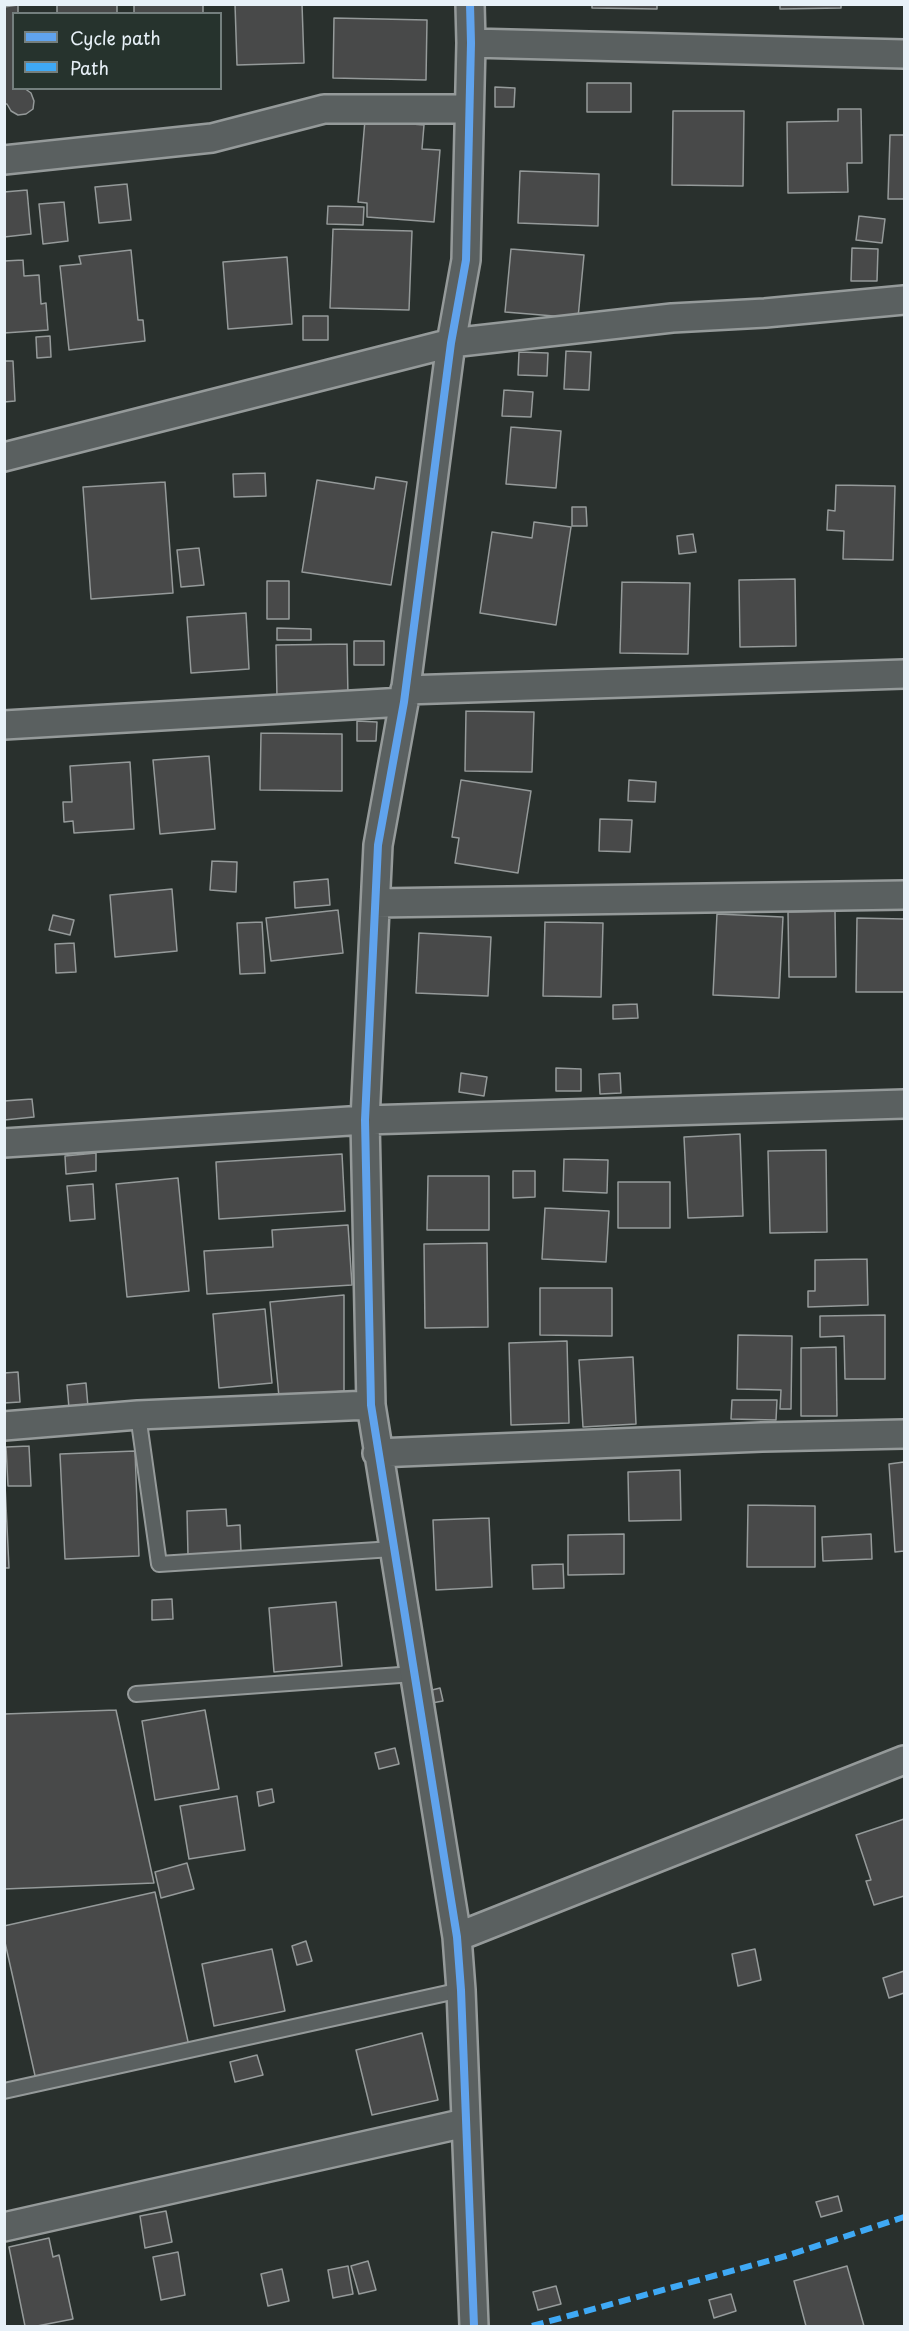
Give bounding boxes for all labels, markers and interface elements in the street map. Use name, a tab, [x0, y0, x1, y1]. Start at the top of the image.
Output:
legend	[12, 12, 222, 90]
text: Cycle path	[70, 24, 161, 51]
text: Path	[70, 54, 109, 81]

